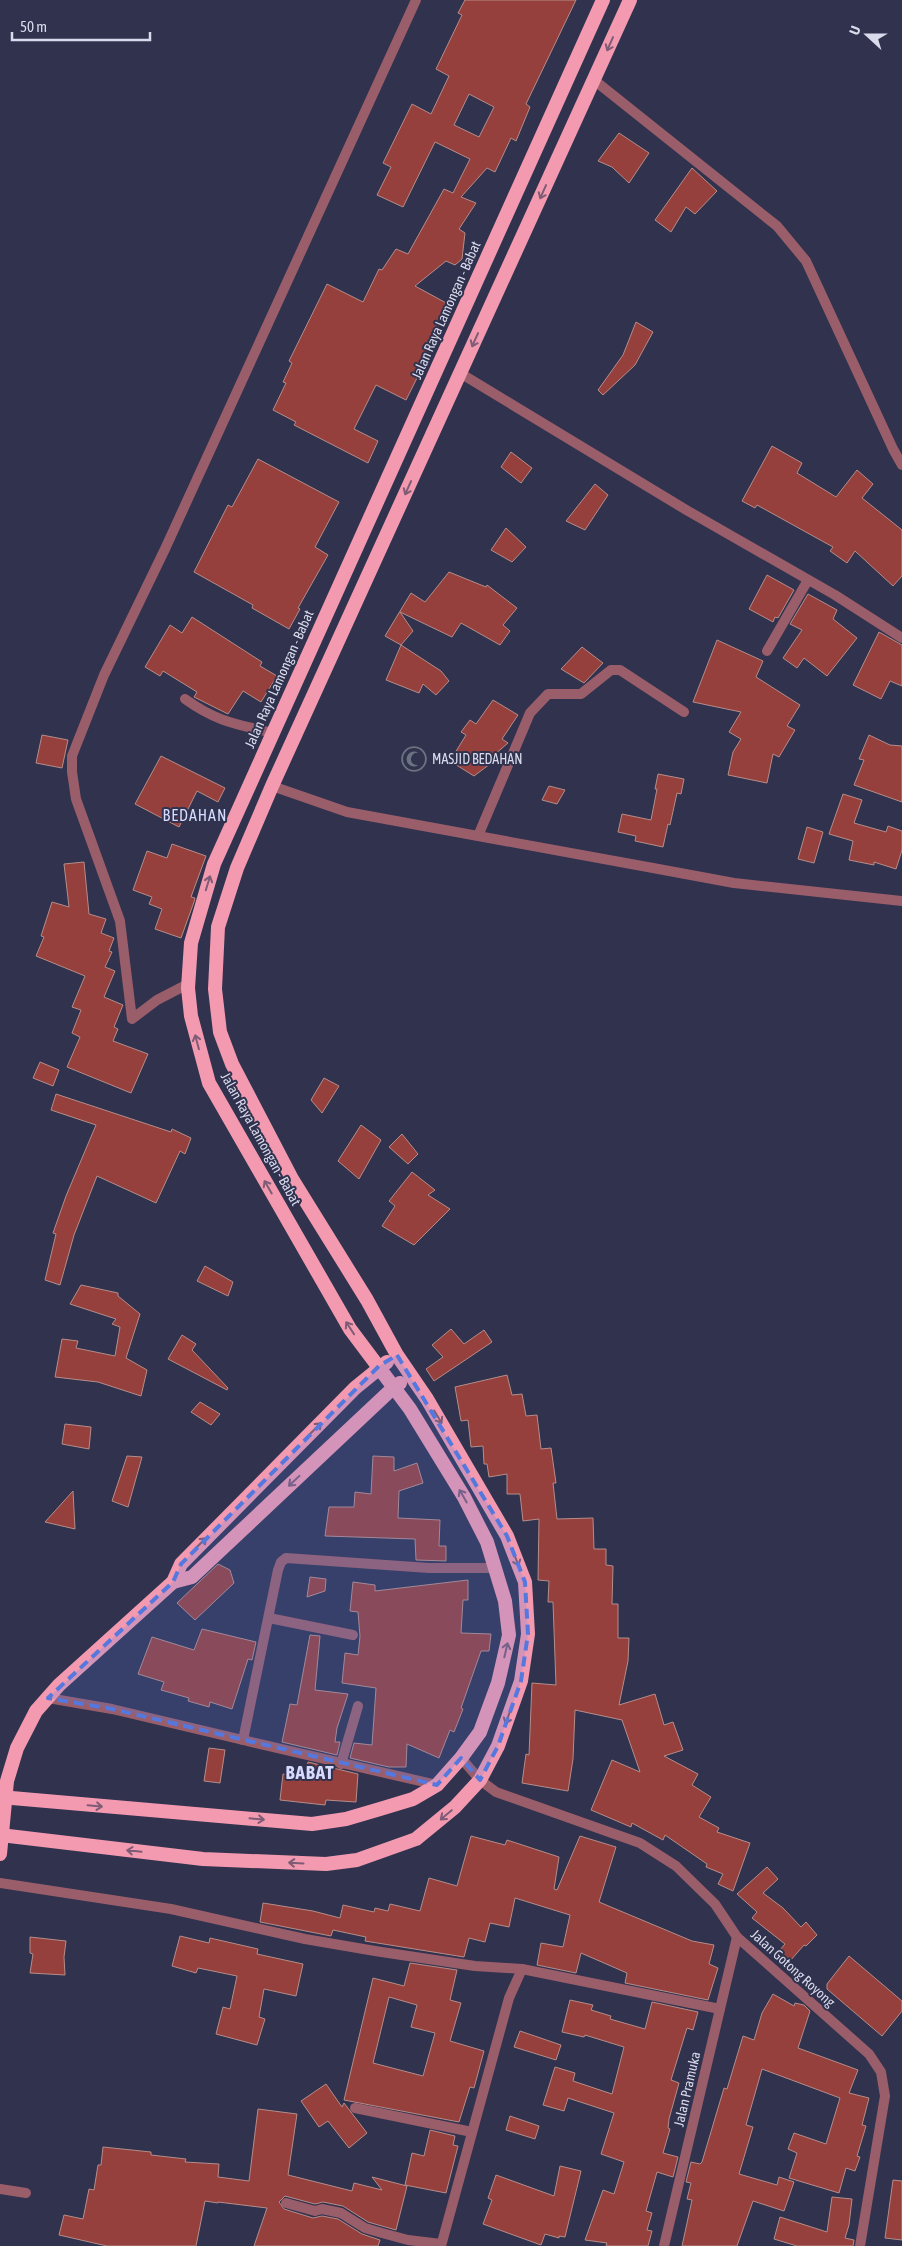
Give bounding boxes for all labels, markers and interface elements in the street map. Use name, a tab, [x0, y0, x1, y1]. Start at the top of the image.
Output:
scale bar	[12, 10, 150, 42]
north arrow	[842, 10, 892, 60]
text: 50 m	[20, 18, 47, 35]
text: U	[846, 24, 864, 37]
one-way arrow	[605, 36, 614, 51]
one-way arrow	[537, 184, 547, 199]
street label: Jalan Raya Lamongan - Babat	[408, 238, 484, 382]
one-way arrow	[470, 332, 480, 347]
one-way arrow	[403, 480, 412, 495]
street label: Jalan Raya Lamongan - Babat	[241, 607, 317, 751]
mosque icon: MASJID BEDAHAN	[401, 746, 427, 772]
place label: MASJID BEDAHAN	[432, 751, 522, 767]
district label: BEDAHAN	[163, 806, 227, 824]
one-way arrow	[203, 875, 213, 891]
one-way arrow	[192, 1034, 202, 1050]
street label: Jalan Raya Lamongan - Babat	[218, 1070, 304, 1208]
one-way arrow	[262, 1181, 272, 1195]
one-way arrow	[345, 1321, 355, 1335]
one-way arrow	[434, 1410, 444, 1424]
one-way arrow	[310, 1422, 322, 1434]
one-way arrow	[288, 1475, 300, 1487]
one-way arrow	[458, 1489, 468, 1504]
one-way arrow	[195, 1537, 207, 1549]
one-way arrow	[512, 1551, 521, 1567]
one-way arrow	[501, 1642, 511, 1658]
one-way arrow	[503, 1709, 512, 1725]
district label: BABAT	[285, 1761, 335, 1783]
one-way arrow	[86, 1801, 102, 1811]
one-way arrow	[439, 1809, 452, 1820]
one-way arrow	[248, 1814, 264, 1824]
one-way arrow	[126, 1847, 142, 1856]
one-way arrow	[288, 1859, 304, 1868]
street label: Jalan Gotong Royong	[748, 1926, 838, 2010]
street label: Jalan Pramuka	[671, 2050, 703, 2128]

